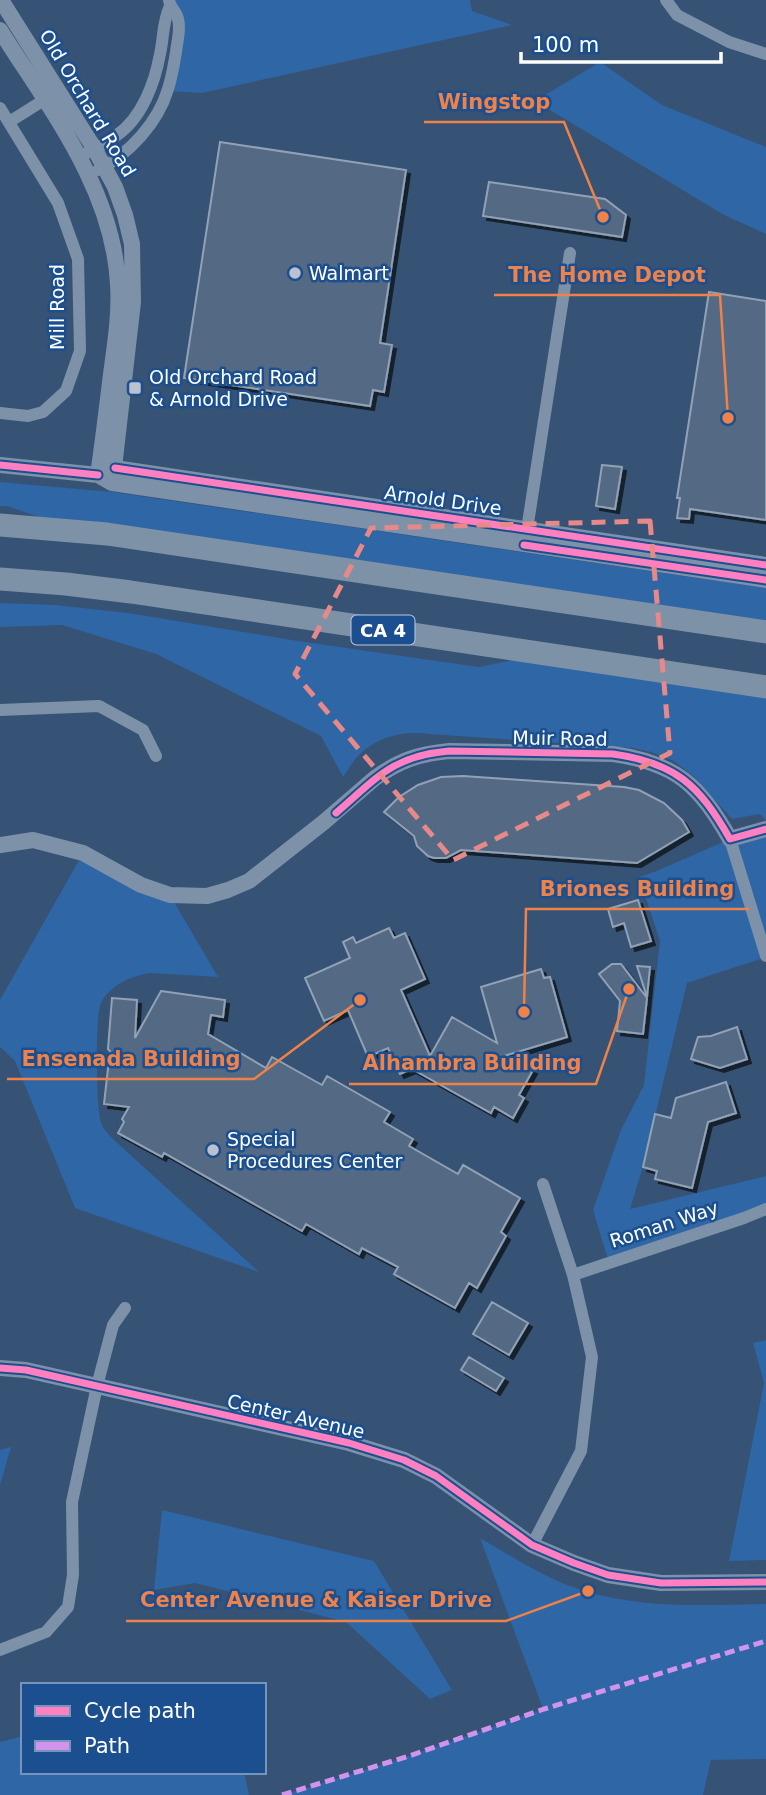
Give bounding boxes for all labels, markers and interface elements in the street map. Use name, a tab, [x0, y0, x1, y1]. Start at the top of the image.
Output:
scale bar	[521, 21, 720, 65]
street label: Old Orchard Road	[35, 25, 141, 181]
text: 100 m	[532, 33, 599, 57]
callout: Wingstop	[424, 80, 564, 122]
text: Wingstop	[438, 90, 550, 114]
callout: The Home Depot	[494, 253, 720, 295]
place label: Walmart	[309, 262, 389, 284]
text: The Home Depot	[508, 263, 706, 287]
street label: Mill Road	[46, 264, 68, 350]
marker: Walmart	[287, 265, 303, 281]
place label: Old Orchard Road & Arnold Drive	[149, 366, 317, 410]
marker: Old Orchard Road & Arnold Drive	[127, 380, 143, 396]
street label: Arnold Drive	[383, 481, 503, 519]
road number: CA 4	[352, 616, 414, 644]
street label: Muir Road	[512, 726, 608, 750]
callout: Briones Building	[526, 867, 749, 909]
text: Briones Building	[540, 877, 734, 901]
callout: Ensenada Building	[7, 1037, 254, 1079]
callout: Alhambra Building	[349, 1042, 596, 1084]
text: Ensenada Building	[21, 1047, 241, 1071]
text: Alhambra Building	[363, 1051, 581, 1075]
place label: Special Procedures Center	[227, 1128, 403, 1172]
marker: Special Procedures Center	[205, 1142, 221, 1158]
street label: Roman Way	[607, 1196, 721, 1252]
street label: Center Avenue	[225, 1389, 367, 1443]
callout: Center Avenue & Kaiser Drive	[126, 1579, 506, 1621]
text: Center Avenue & Kaiser Drive	[140, 1588, 492, 1612]
legend	[21, 1683, 266, 1774]
text: Cycle path	[84, 1699, 196, 1723]
text: Path	[84, 1734, 130, 1758]

